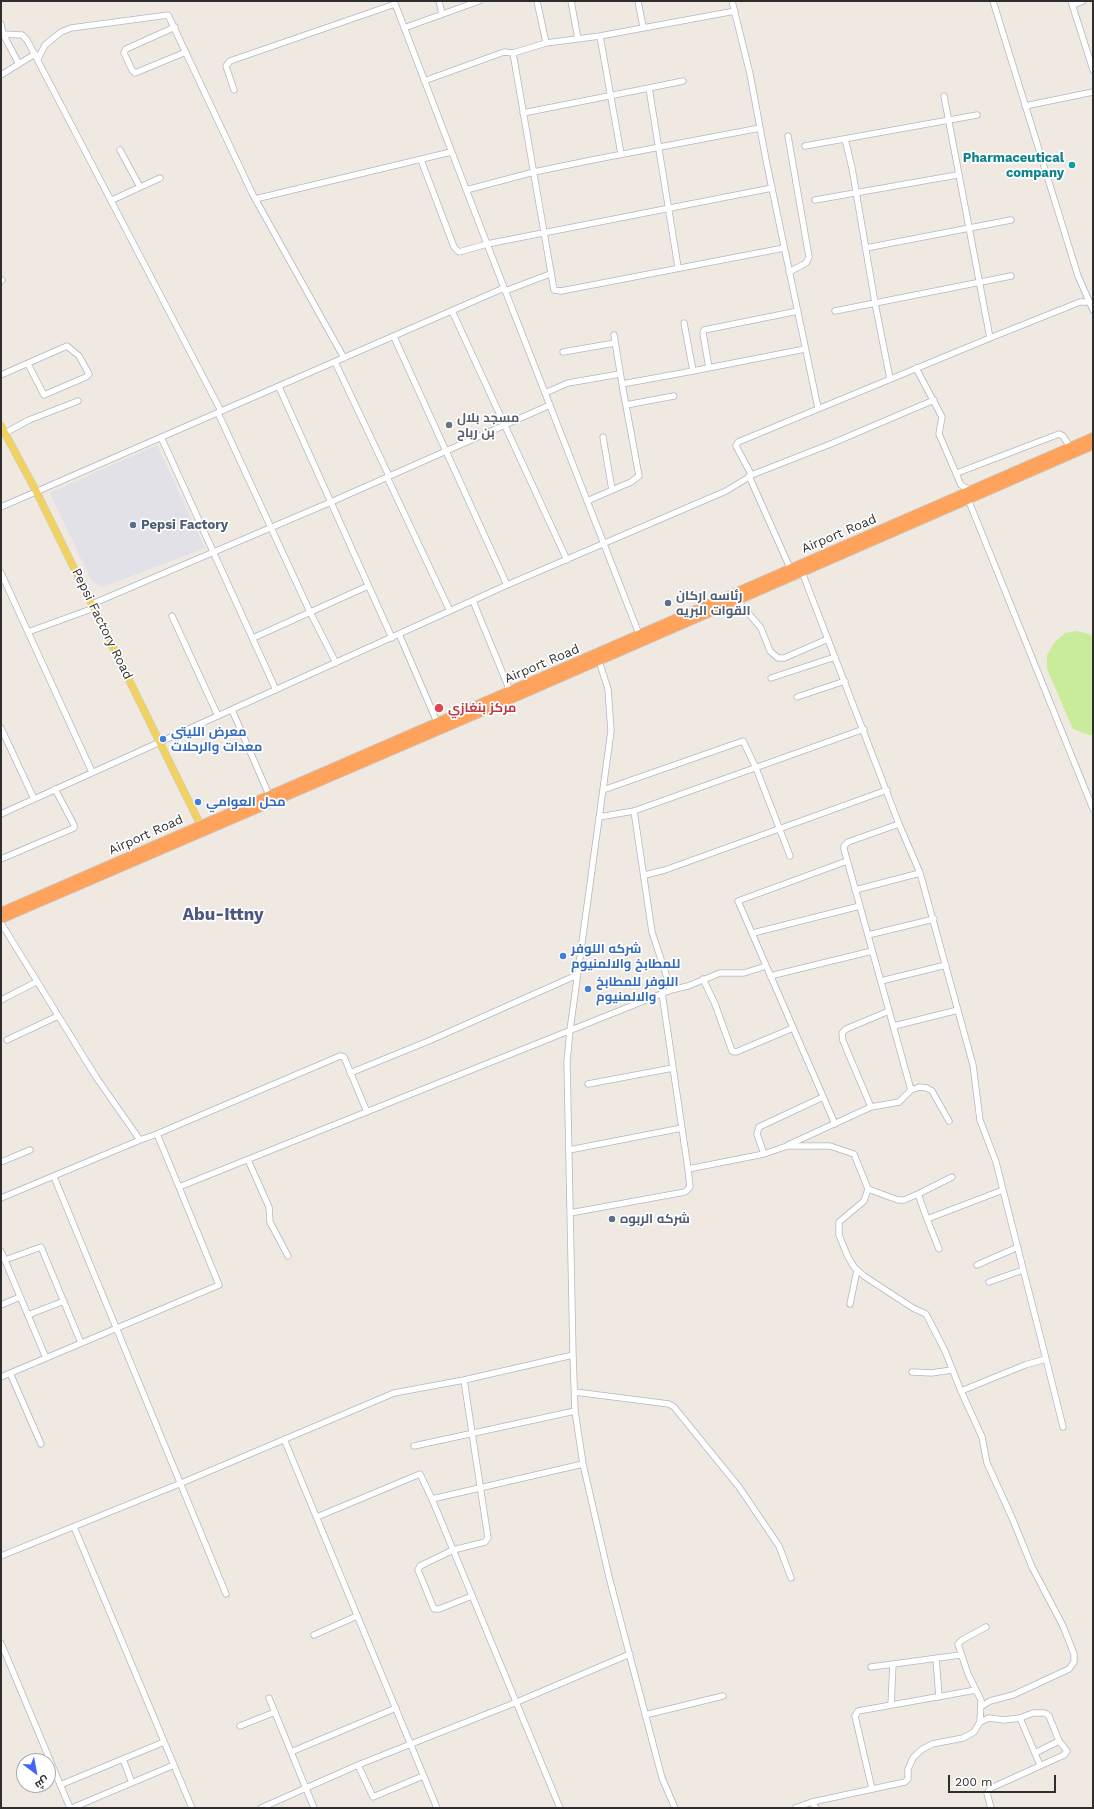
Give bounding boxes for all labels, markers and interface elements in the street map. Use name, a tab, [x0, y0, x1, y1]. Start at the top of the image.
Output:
place label: Pharmaceutical company	[963, 150, 1064, 181]
marker: Pharmaceutical company	[1067, 160, 1077, 170]
place label: مسجد بلال بن رباح	[457, 410, 519, 441]
marker: مسجد بلال بن رباح	[444, 420, 454, 430]
street label: Airport Road	[799, 511, 879, 557]
place label: Pepsi Factory	[141, 517, 228, 533]
marker: Pepsi Factory	[128, 520, 138, 530]
street label: Pepsi Factory Road	[68, 566, 136, 682]
place label: رئاسه اركان القوات البريه	[676, 588, 751, 619]
marker: رئاسه اركان القوات البريه	[663, 598, 673, 608]
street label: Airport Road	[502, 641, 582, 687]
place label: مركز بنغازي	[448, 700, 516, 716]
marker: مركز بنغازي	[433, 702, 445, 714]
place label: معرض الليتي معدات والرحلات	[171, 724, 262, 755]
marker: معرض الليتي معدات والرحلات	[158, 734, 168, 744]
place label: محل العوامي	[206, 794, 286, 810]
marker: محل العوامي	[193, 797, 203, 807]
street label: Airport Road	[106, 812, 186, 858]
district label: Abu-Ittny	[182, 905, 264, 925]
place label: شركه اللوفر للمطابخ والالمنيوم	[571, 941, 680, 972]
marker: شركه اللوفر للمطابخ والالمنيوم	[558, 951, 568, 961]
place label: اللوفر للمطابخ والالمنيوم	[596, 974, 679, 1005]
marker: اللوفر للمطابخ والالمنيوم	[583, 984, 593, 994]
place label: شركه الربوه	[620, 1211, 690, 1227]
marker: شركه الربوه	[607, 1214, 617, 1224]
north arrow	[16, 1753, 56, 1793]
scale bar	[950, 1767, 1058, 1793]
text: ش	[33, 1773, 52, 1792]
text: 200 m	[955, 1775, 992, 1789]

